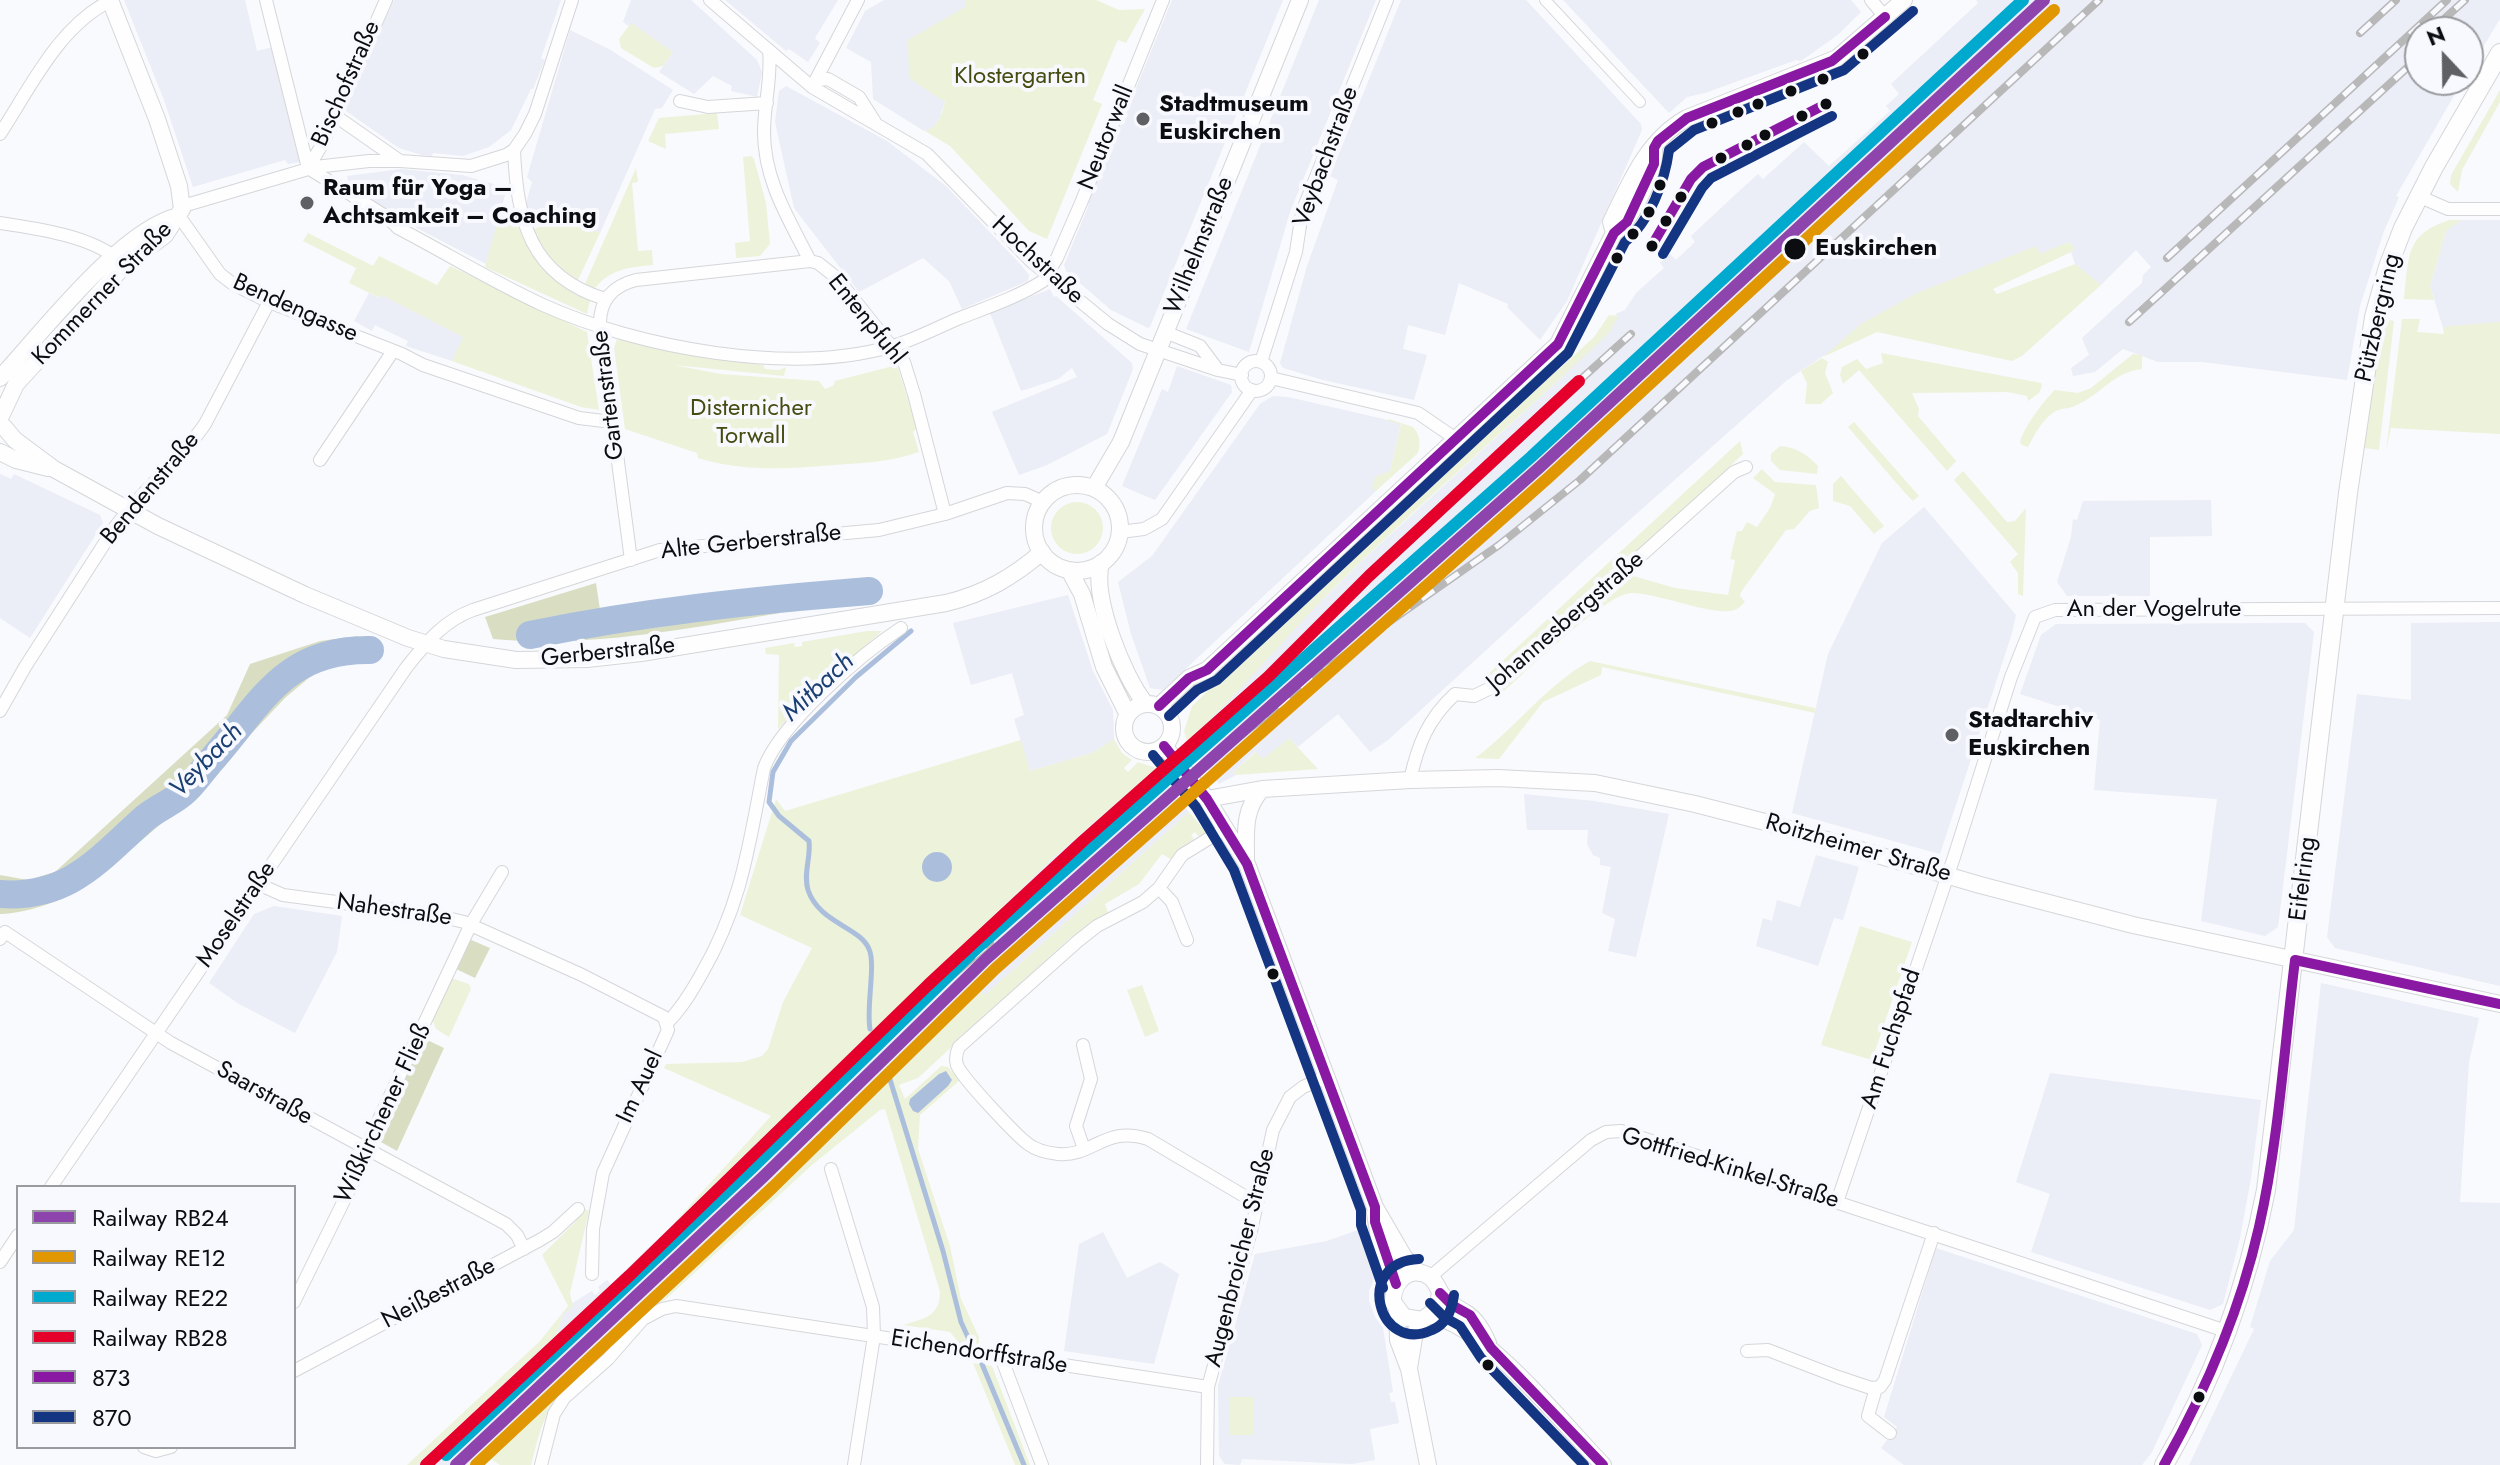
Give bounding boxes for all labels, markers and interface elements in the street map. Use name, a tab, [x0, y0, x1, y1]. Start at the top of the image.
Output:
north arrow	[2404, 16, 2484, 96]
street label: Bischofstraße	[306, 17, 388, 151]
text: N	[2422, 17, 2450, 54]
unlabelled marker	[1855, 46, 1871, 62]
park label: Klostergarten	[954, 63, 1086, 91]
unlabelled marker	[1815, 71, 1831, 87]
street label: Neutorwall	[1073, 81, 1141, 195]
street label: Veybachstraße	[1288, 83, 1366, 231]
unlabelled marker	[1783, 83, 1799, 99]
place label: Stadtmuseum Euskirchen	[1159, 91, 1309, 147]
unlabelled marker	[1750, 96, 1766, 112]
unlabelled marker	[1818, 96, 1834, 112]
unlabelled marker	[1730, 104, 1746, 120]
unlabelled marker	[1794, 108, 1810, 124]
marker: Stadtmuseum Euskirchen	[1134, 110, 1152, 128]
unlabelled marker	[1704, 115, 1720, 131]
unlabelled marker	[1757, 127, 1773, 143]
unlabelled marker	[1739, 137, 1755, 153]
unlabelled marker	[1713, 150, 1729, 166]
street label: Wilhelmstraße	[1159, 173, 1241, 319]
place label: Raum für Yoga – Achtsamkeit – Coaching	[323, 175, 597, 231]
unlabelled marker	[1652, 177, 1668, 193]
unlabelled marker	[1673, 189, 1689, 205]
marker: Raum für Yoga – Achtsamkeit – Coaching	[298, 194, 316, 212]
unlabelled marker	[1641, 204, 1657, 220]
street label: Hochstraße	[985, 211, 1089, 311]
unlabelled marker	[1658, 213, 1674, 229]
street label: Kommerner Straße	[27, 216, 179, 372]
unlabelled marker	[1625, 226, 1641, 242]
place label: Euskirchen	[1815, 235, 1937, 263]
marker: Euskirchen	[1782, 236, 1808, 262]
unlabelled marker	[1644, 238, 1660, 254]
unlabelled marker	[1609, 250, 1625, 266]
street label: Pützbergring	[2350, 251, 2408, 385]
street label: Bendengasse	[228, 269, 362, 349]
street label: Entenpfuhl	[821, 269, 911, 371]
street label: Gartenstraße	[587, 329, 631, 461]
park label: Disternicher Torwall	[690, 395, 812, 451]
street label: Bendenstraße	[96, 427, 206, 551]
street label: Alte Gerberstraße	[659, 519, 843, 567]
street label: Johannesbergstraße	[1481, 546, 1651, 698]
street label: An der Vogelrute	[2067, 596, 2241, 624]
street label: Gerberstraße	[540, 632, 676, 674]
water label: Mitbach	[777, 647, 861, 729]
place label: Stadtarchiv Euskirchen	[1968, 707, 2093, 763]
water label: Veybach	[164, 717, 250, 805]
marker: Stadtarchiv Euskirchen	[1943, 726, 1961, 744]
street label: Roitzheimer Straße	[1762, 809, 1954, 889]
street label: Eifelring	[2285, 835, 2323, 923]
street label: Moselstraße	[191, 857, 283, 973]
street label: Nahestraße	[334, 889, 454, 933]
street label: Am Fuchspfad	[1856, 965, 1928, 1113]
unlabelled marker	[1265, 966, 1281, 982]
street label: Wißkirchener Fließ	[330, 1020, 438, 1208]
street label: Im Auel	[612, 1046, 670, 1128]
street label: Saarstraße	[211, 1056, 317, 1132]
street label: Gottfried-Kinkel-Straße	[1618, 1122, 1842, 1216]
street label: Augenbroicher Straße	[1200, 1146, 1282, 1370]
legend	[16, 1185, 296, 1449]
text: Railway RB24	[92, 1200, 229, 1235]
text: Railway RE12	[92, 1240, 225, 1275]
street label: Neißestraße	[377, 1252, 501, 1336]
text: Railway RE22	[92, 1280, 228, 1315]
text: Railway RB28	[92, 1320, 228, 1355]
street label: Eichendorffstraße	[889, 1325, 1069, 1381]
unlabelled marker	[1480, 1357, 1496, 1373]
text: 873	[92, 1360, 130, 1395]
unlabelled marker	[2191, 1389, 2207, 1405]
text: 870	[92, 1400, 132, 1435]

